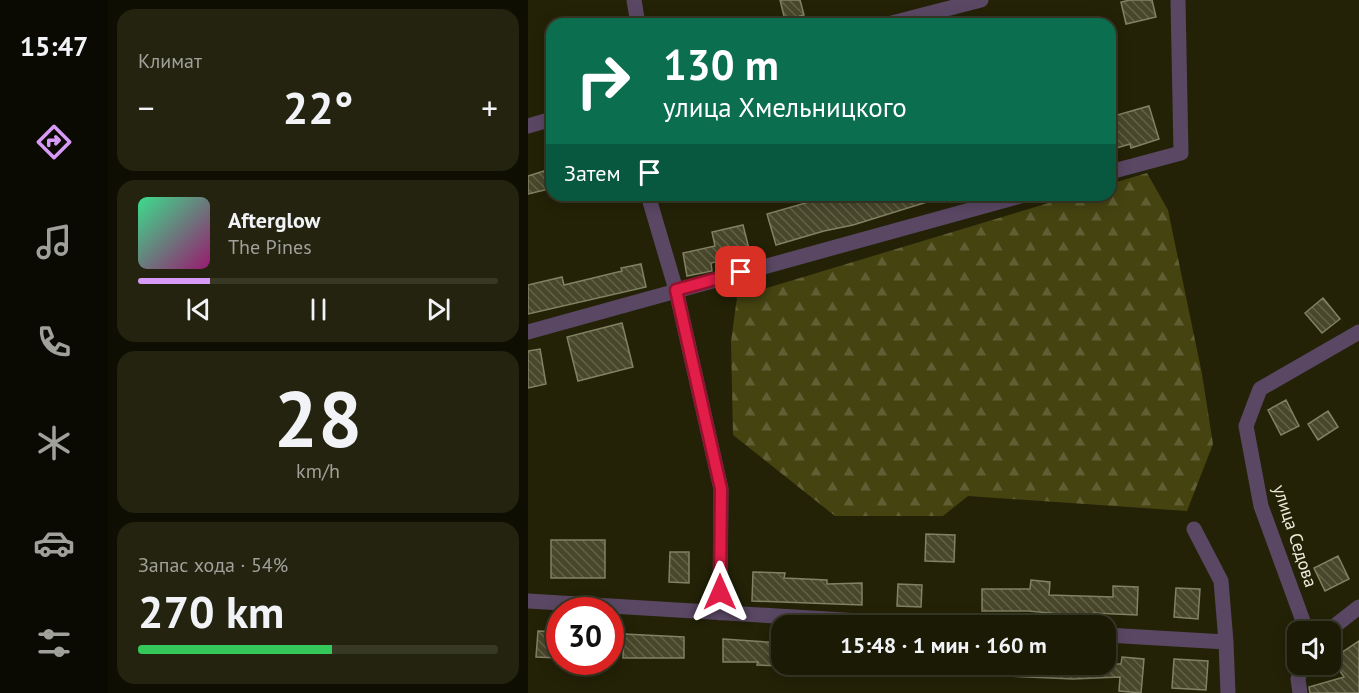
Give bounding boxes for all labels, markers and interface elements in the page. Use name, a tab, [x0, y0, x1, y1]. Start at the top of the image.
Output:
text: 15:47	[20, 29, 88, 63]
text: 130 m	[663, 37, 779, 92]
icon: right	[564, 42, 642, 120]
text: Климат	[138, 48, 202, 74]
text: 22°	[283, 78, 353, 136]
text: −	[138, 86, 155, 129]
text: +	[481, 86, 498, 129]
text: улица Хмельницкого	[663, 90, 907, 124]
icon: directions	[33, 121, 75, 163]
icon: arrive	[633, 156, 666, 189]
text: Затем	[564, 159, 621, 187]
text: Afterglow	[228, 206, 320, 234]
icon: music	[33, 221, 75, 263]
text: The Pines	[228, 234, 312, 260]
pin	[715, 246, 766, 297]
icon: arrive	[724, 255, 757, 288]
icon: previous	[182, 293, 215, 326]
icon: pause	[302, 293, 335, 326]
icon: next	[422, 293, 455, 326]
icon: phone	[33, 321, 75, 363]
text: 28	[274, 368, 362, 469]
icon: climate	[33, 422, 75, 464]
text: km/h	[296, 458, 340, 484]
street label: улица Седова	[1268, 482, 1323, 590]
icon: car	[33, 522, 75, 564]
text: Запас хода · 54%	[138, 552, 288, 578]
position arrow	[688, 560, 752, 624]
text: 270 km	[138, 582, 284, 640]
speed limit sign: 30	[546, 597, 624, 675]
map controls	[1287, 621, 1341, 675]
button: sound	[1287, 621, 1341, 675]
icon: filters	[33, 622, 75, 664]
text: 15:48 · 1 мин · 160 m	[840, 631, 1047, 659]

